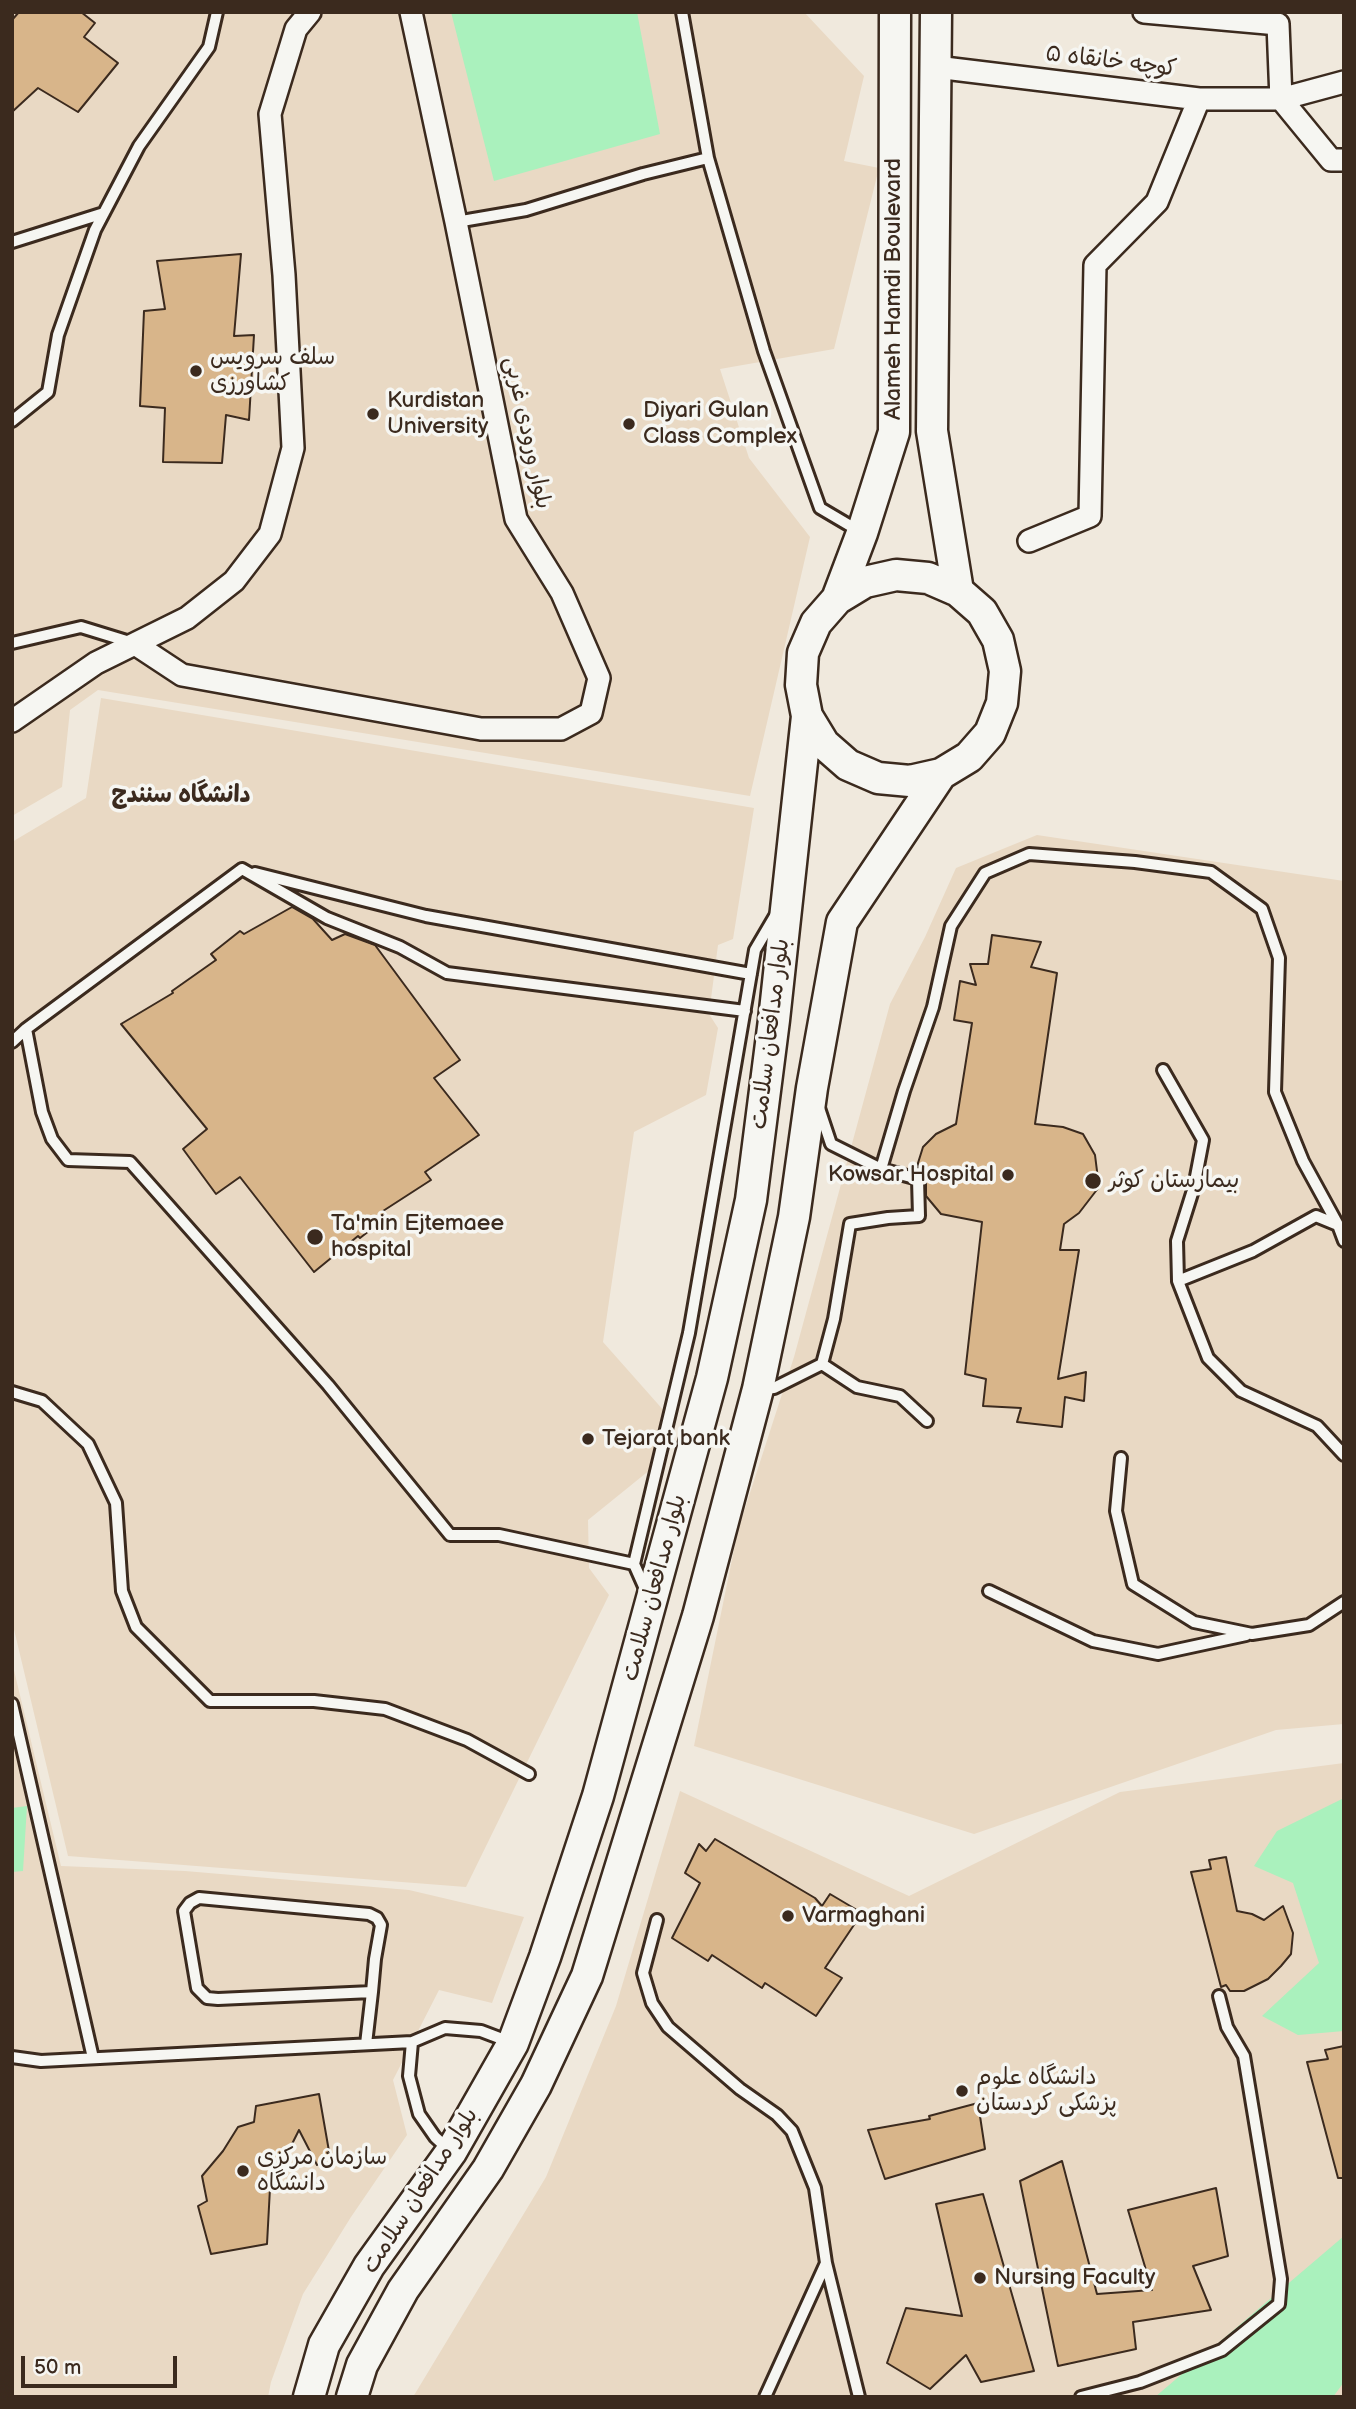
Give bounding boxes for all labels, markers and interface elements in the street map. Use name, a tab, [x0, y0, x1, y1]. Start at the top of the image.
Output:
street label: کوچه خانقاه ۵	[1044, 40, 1178, 84]
street label: Alameh Hamdi Boulevard	[880, 158, 908, 420]
place label: سلف سرویس کشاورزی	[210, 344, 335, 398]
street label: بلوار ورودی غربی	[497, 354, 557, 512]
marker: سلف سرویس کشاورزی	[188, 363, 204, 379]
place label: Kurdistan University	[387, 387, 488, 441]
place label: Diyari Gulan Class Complex	[643, 397, 797, 451]
marker: Kurdistan University	[365, 406, 381, 422]
marker: Diyari Gulan Class Complex	[621, 416, 637, 432]
district label: دانشگاه سنندج	[111, 782, 251, 810]
street label: بلوار مدافعان سلامت	[746, 937, 796, 1131]
place label: Kowsar Hospital	[828, 1161, 994, 1189]
marker: Kowsar Hospital	[1000, 1167, 1016, 1183]
place label: بیمارستان کوثر	[1109, 1167, 1239, 1195]
marker: بیمارستان کوثر	[1083, 1171, 1103, 1191]
place label: Ta'min Ejtemaee hospital	[331, 1210, 504, 1264]
marker: Ta'min Ejtemaee hospital	[305, 1227, 325, 1247]
place label: Tejarat bank	[602, 1425, 730, 1453]
marker: Tejarat bank	[580, 1431, 596, 1447]
street label: بلوار مدافعان سلامت	[617, 1492, 693, 1684]
place label: Varmaghani	[802, 1902, 925, 1930]
marker: Varmaghani	[780, 1908, 796, 1924]
place label: دانشگاه علوم پزشکی کردستان	[976, 2064, 1117, 2118]
marker: دانشگاه علوم پزشکی کردستان	[954, 2083, 970, 2099]
street label: بلوار مدافعان سلامت	[357, 2103, 485, 2279]
place label: سازمان مرکزی دانشگاه	[257, 2144, 387, 2198]
marker: سازمان مرکزی دانشگاه	[235, 2163, 251, 2179]
place label: Nursing Faculty	[994, 2264, 1155, 2292]
marker: Nursing Faculty	[972, 2270, 988, 2286]
scale bar	[24, 2342, 180, 2386]
text: 50 m	[34, 2355, 81, 2380]

